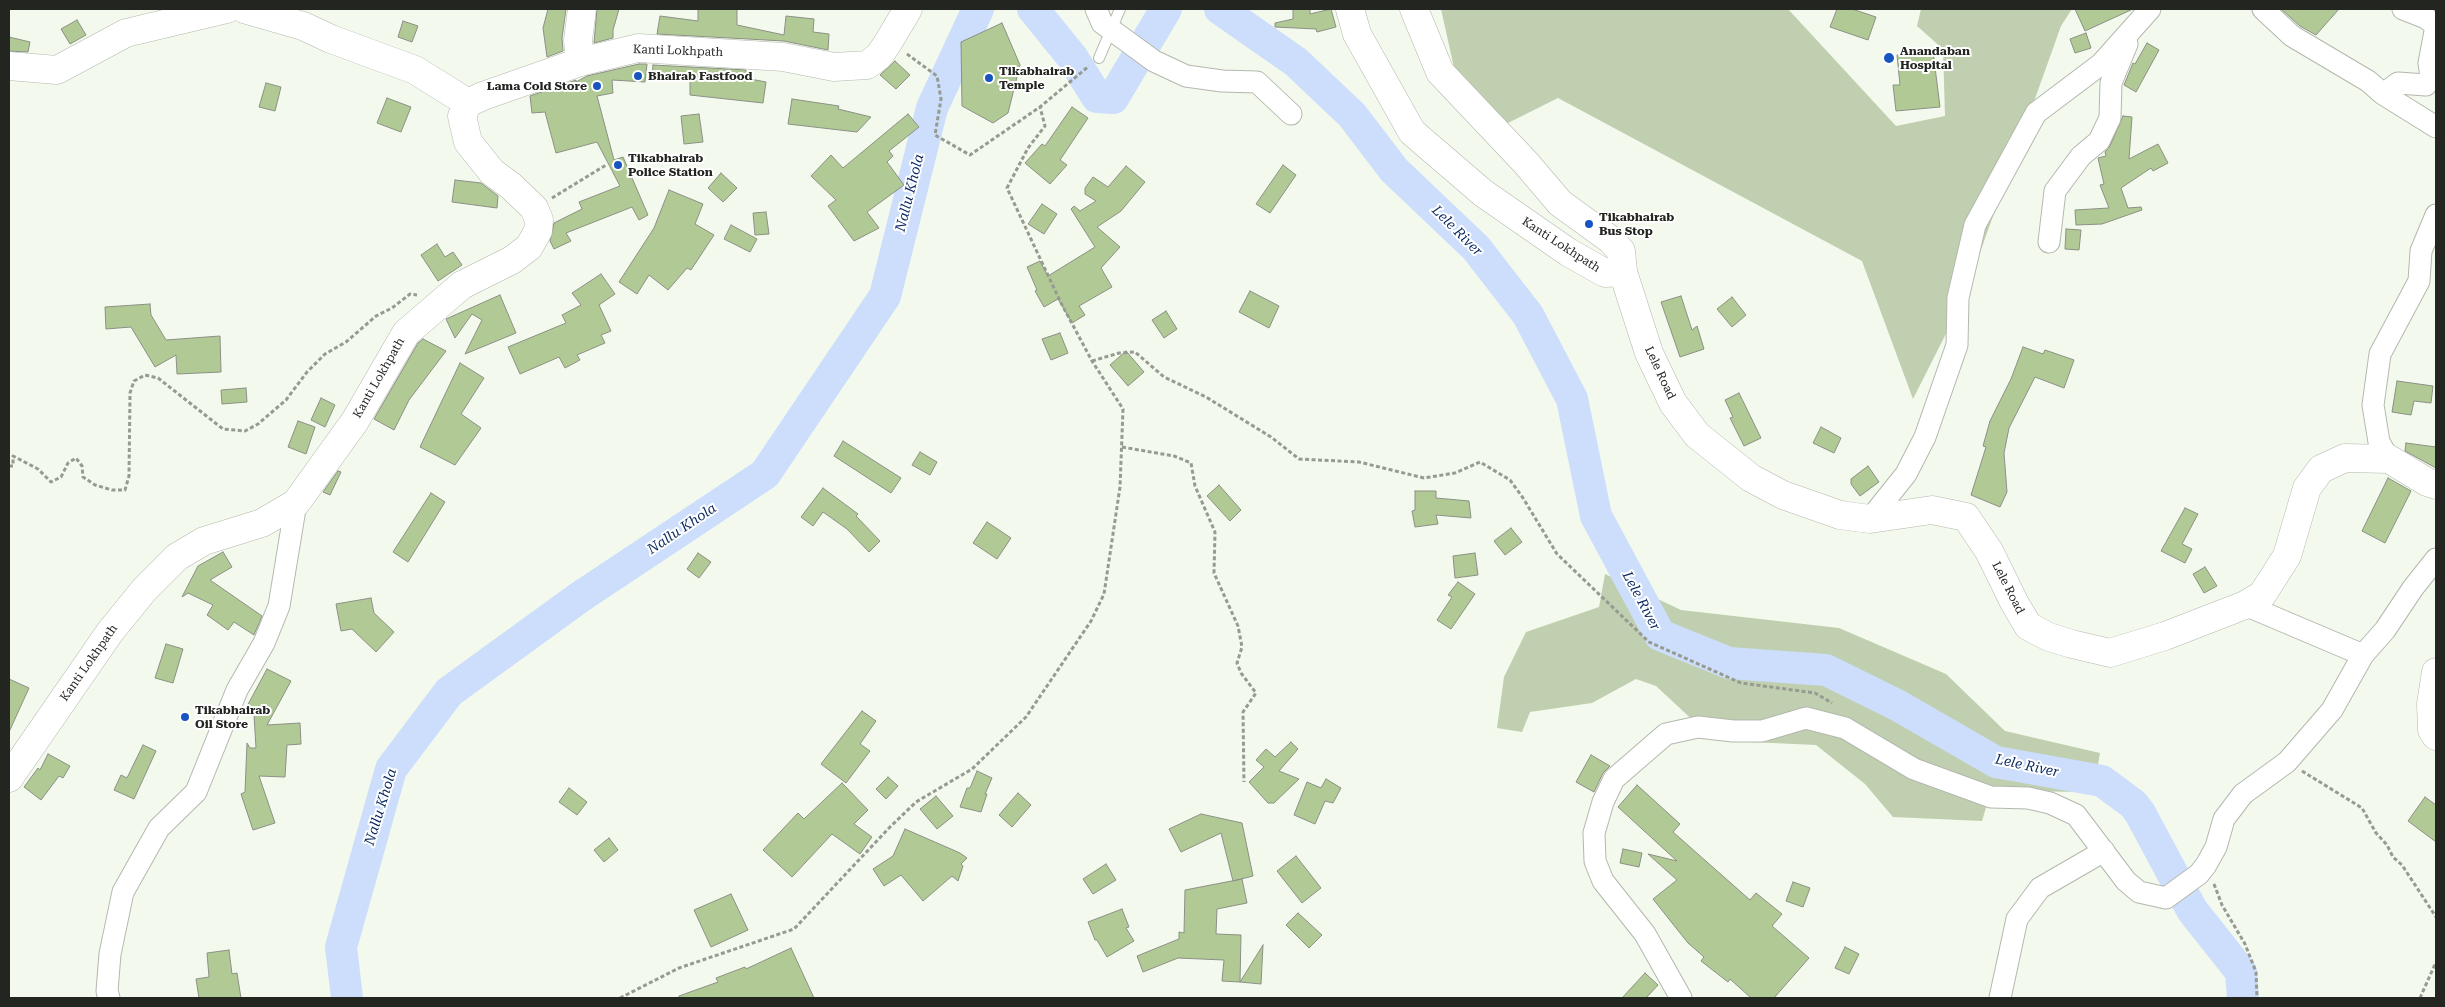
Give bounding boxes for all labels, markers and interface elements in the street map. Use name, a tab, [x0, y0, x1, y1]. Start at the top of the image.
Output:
street label: Kanti Lokhpath	[633, 42, 723, 60]
place label: Anandaban Hospital	[1900, 44, 1970, 72]
marker: Anandaban Hospital	[1882, 51, 1896, 65]
place label: Tikabhairab Temple	[999, 64, 1074, 92]
place label: Bhairab Fastfood	[648, 69, 753, 83]
marker: Bhairab Fastfood	[632, 70, 644, 82]
marker: Tikabhairab Temple	[983, 72, 995, 84]
place label: Lama Cold Store	[487, 79, 587, 93]
marker: Lama Cold Store	[591, 80, 603, 92]
place label: Tikabhairab Police Station	[628, 151, 713, 179]
water label: Nallu Khola	[892, 152, 928, 234]
marker: Tikabhairab Police Station	[612, 159, 624, 171]
water label: Lele River	[1428, 202, 1486, 260]
place label: Tikabhairab Bus Stop	[1599, 210, 1674, 238]
street label: Kanti Lokhpath	[1519, 214, 1603, 276]
marker: Tikabhairab Bus Stop	[1583, 218, 1595, 230]
street label: Kanti Lokhpath	[350, 335, 408, 421]
street label: Lele Road	[1641, 344, 1679, 402]
water label: Nallu Khola	[644, 500, 720, 558]
street label: Lele Road	[1989, 559, 2027, 617]
water label: Lele River	[1618, 569, 1664, 633]
street label: Kanti Lokhpath	[57, 622, 121, 704]
place label: Tikabhairab Oil Store	[195, 703, 270, 731]
marker: Tikabhairab Oil Store	[179, 711, 191, 723]
water label: Lele River	[1994, 751, 2060, 781]
water label: Nallu Khola	[361, 767, 401, 847]

